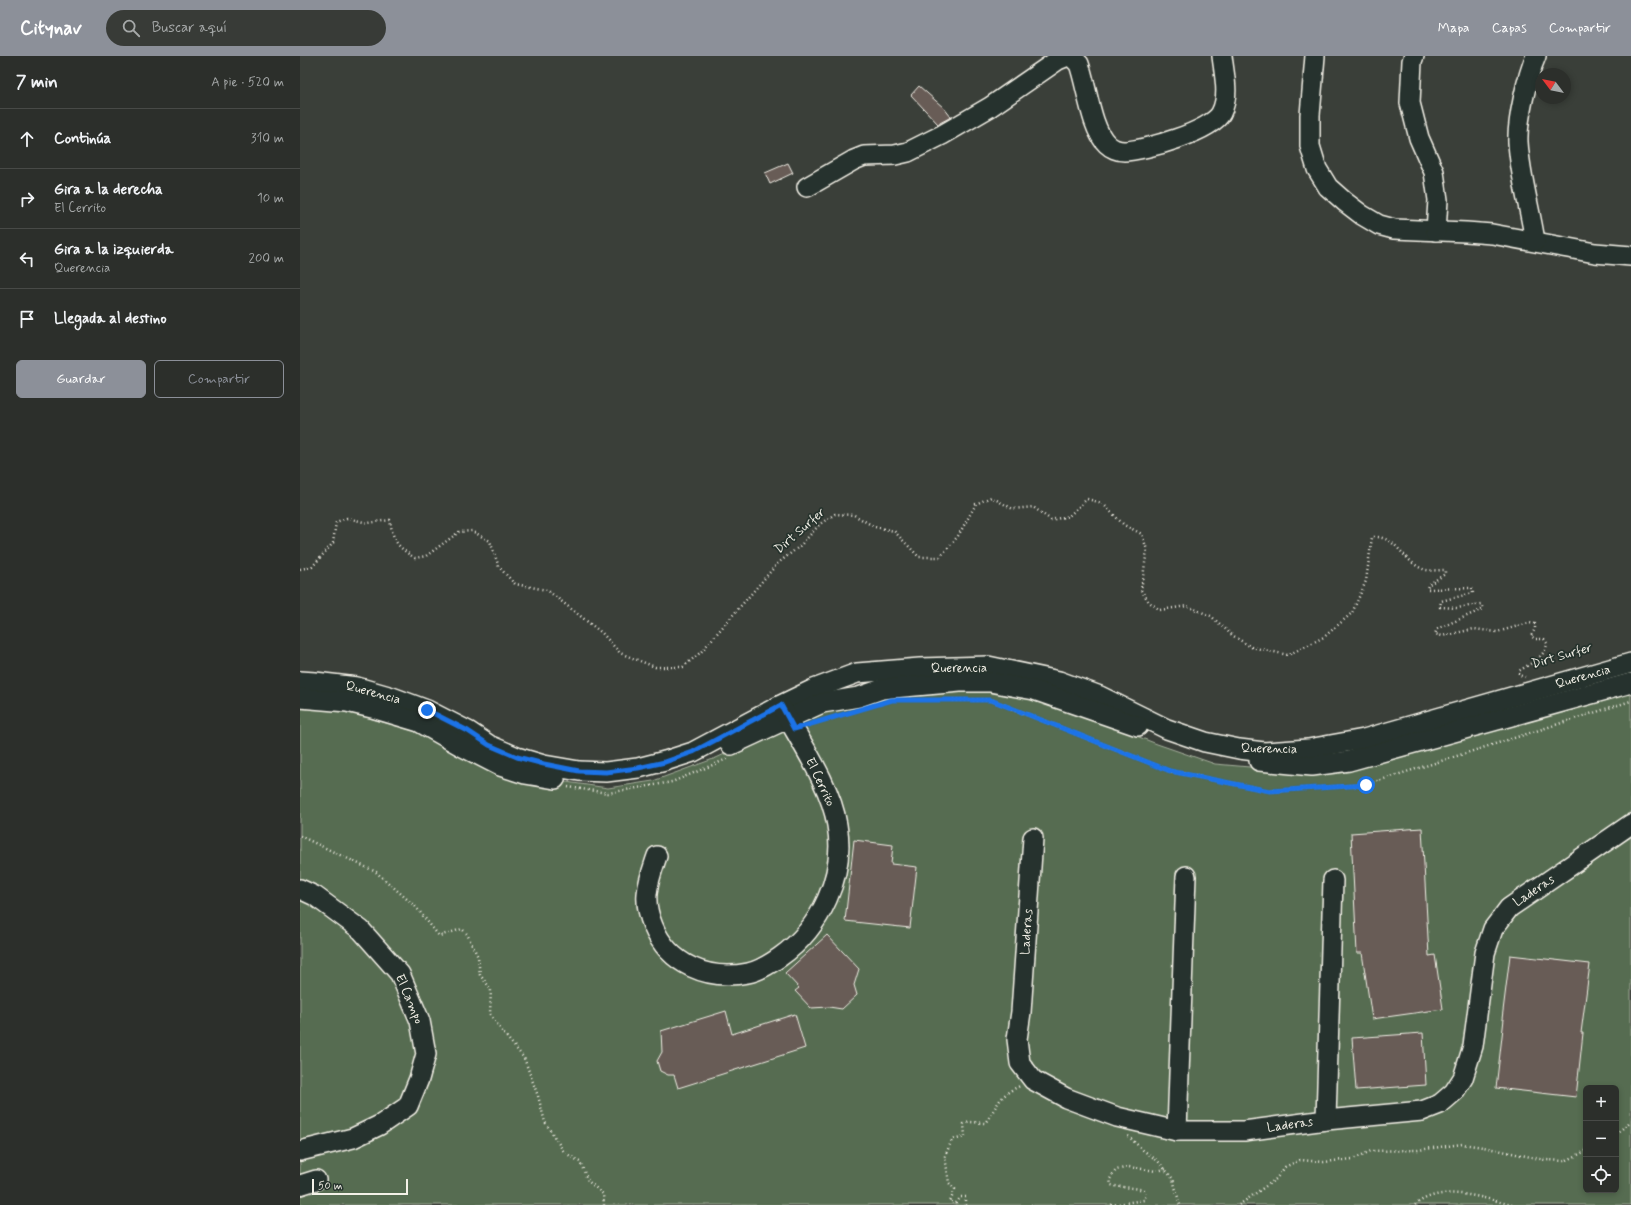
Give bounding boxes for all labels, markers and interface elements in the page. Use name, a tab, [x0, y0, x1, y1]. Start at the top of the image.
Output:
search box	[106, 10, 386, 46]
text: Citynav	[20, 16, 82, 41]
icon: search	[120, 17, 142, 39]
text: Buscar aquí	[152, 18, 227, 38]
text: Mapa	[1438, 19, 1470, 37]
text: Capas	[1492, 19, 1527, 37]
text: Compartir	[1549, 19, 1611, 37]
north arrow	[1535, 68, 1571, 104]
text: 7 min	[16, 71, 58, 93]
text: A pie · 520 m	[211, 74, 284, 91]
icon: ahead	[16, 128, 38, 150]
text: Continúa	[54, 129, 111, 149]
text: 310 m	[251, 130, 284, 147]
text: Gira a la derecha	[54, 180, 163, 200]
icon: right	[16, 188, 38, 210]
text: 10 m	[257, 190, 284, 207]
text: El Cerrito	[54, 200, 106, 217]
text: Gira a la izquierda	[54, 240, 173, 260]
icon: left	[16, 248, 38, 270]
text: 200 m	[249, 250, 284, 267]
text: Querencia	[54, 260, 110, 277]
icon: arrive	[16, 308, 38, 330]
text: Llegada al destino	[54, 309, 167, 329]
button: Guardar	[16, 360, 146, 398]
button: Compartir	[154, 360, 284, 398]
street label: Dirt Surfer	[771, 504, 829, 558]
street label: Dirt Surfer	[1530, 639, 1595, 673]
street label: Querencia	[931, 660, 987, 677]
street label: Querencia	[1554, 661, 1612, 693]
street label: Querencia	[344, 677, 402, 709]
route end	[418, 701, 436, 719]
street label: Querencia	[1241, 740, 1297, 758]
street label: El Cerrito	[801, 755, 839, 810]
route start	[1357, 776, 1375, 794]
street label: Laderas	[1510, 871, 1558, 911]
street label: Laderas	[1017, 908, 1037, 956]
street label: El Campo	[391, 971, 427, 1027]
map controls	[1583, 1085, 1619, 1193]
button: +	[1583, 1085, 1619, 1121]
street label: Laderas	[1266, 1113, 1314, 1137]
button: −	[1583, 1121, 1619, 1157]
button: locate	[1583, 1157, 1619, 1193]
scale bar	[312, 1177, 408, 1196]
text: 50 m	[318, 1179, 343, 1193]

